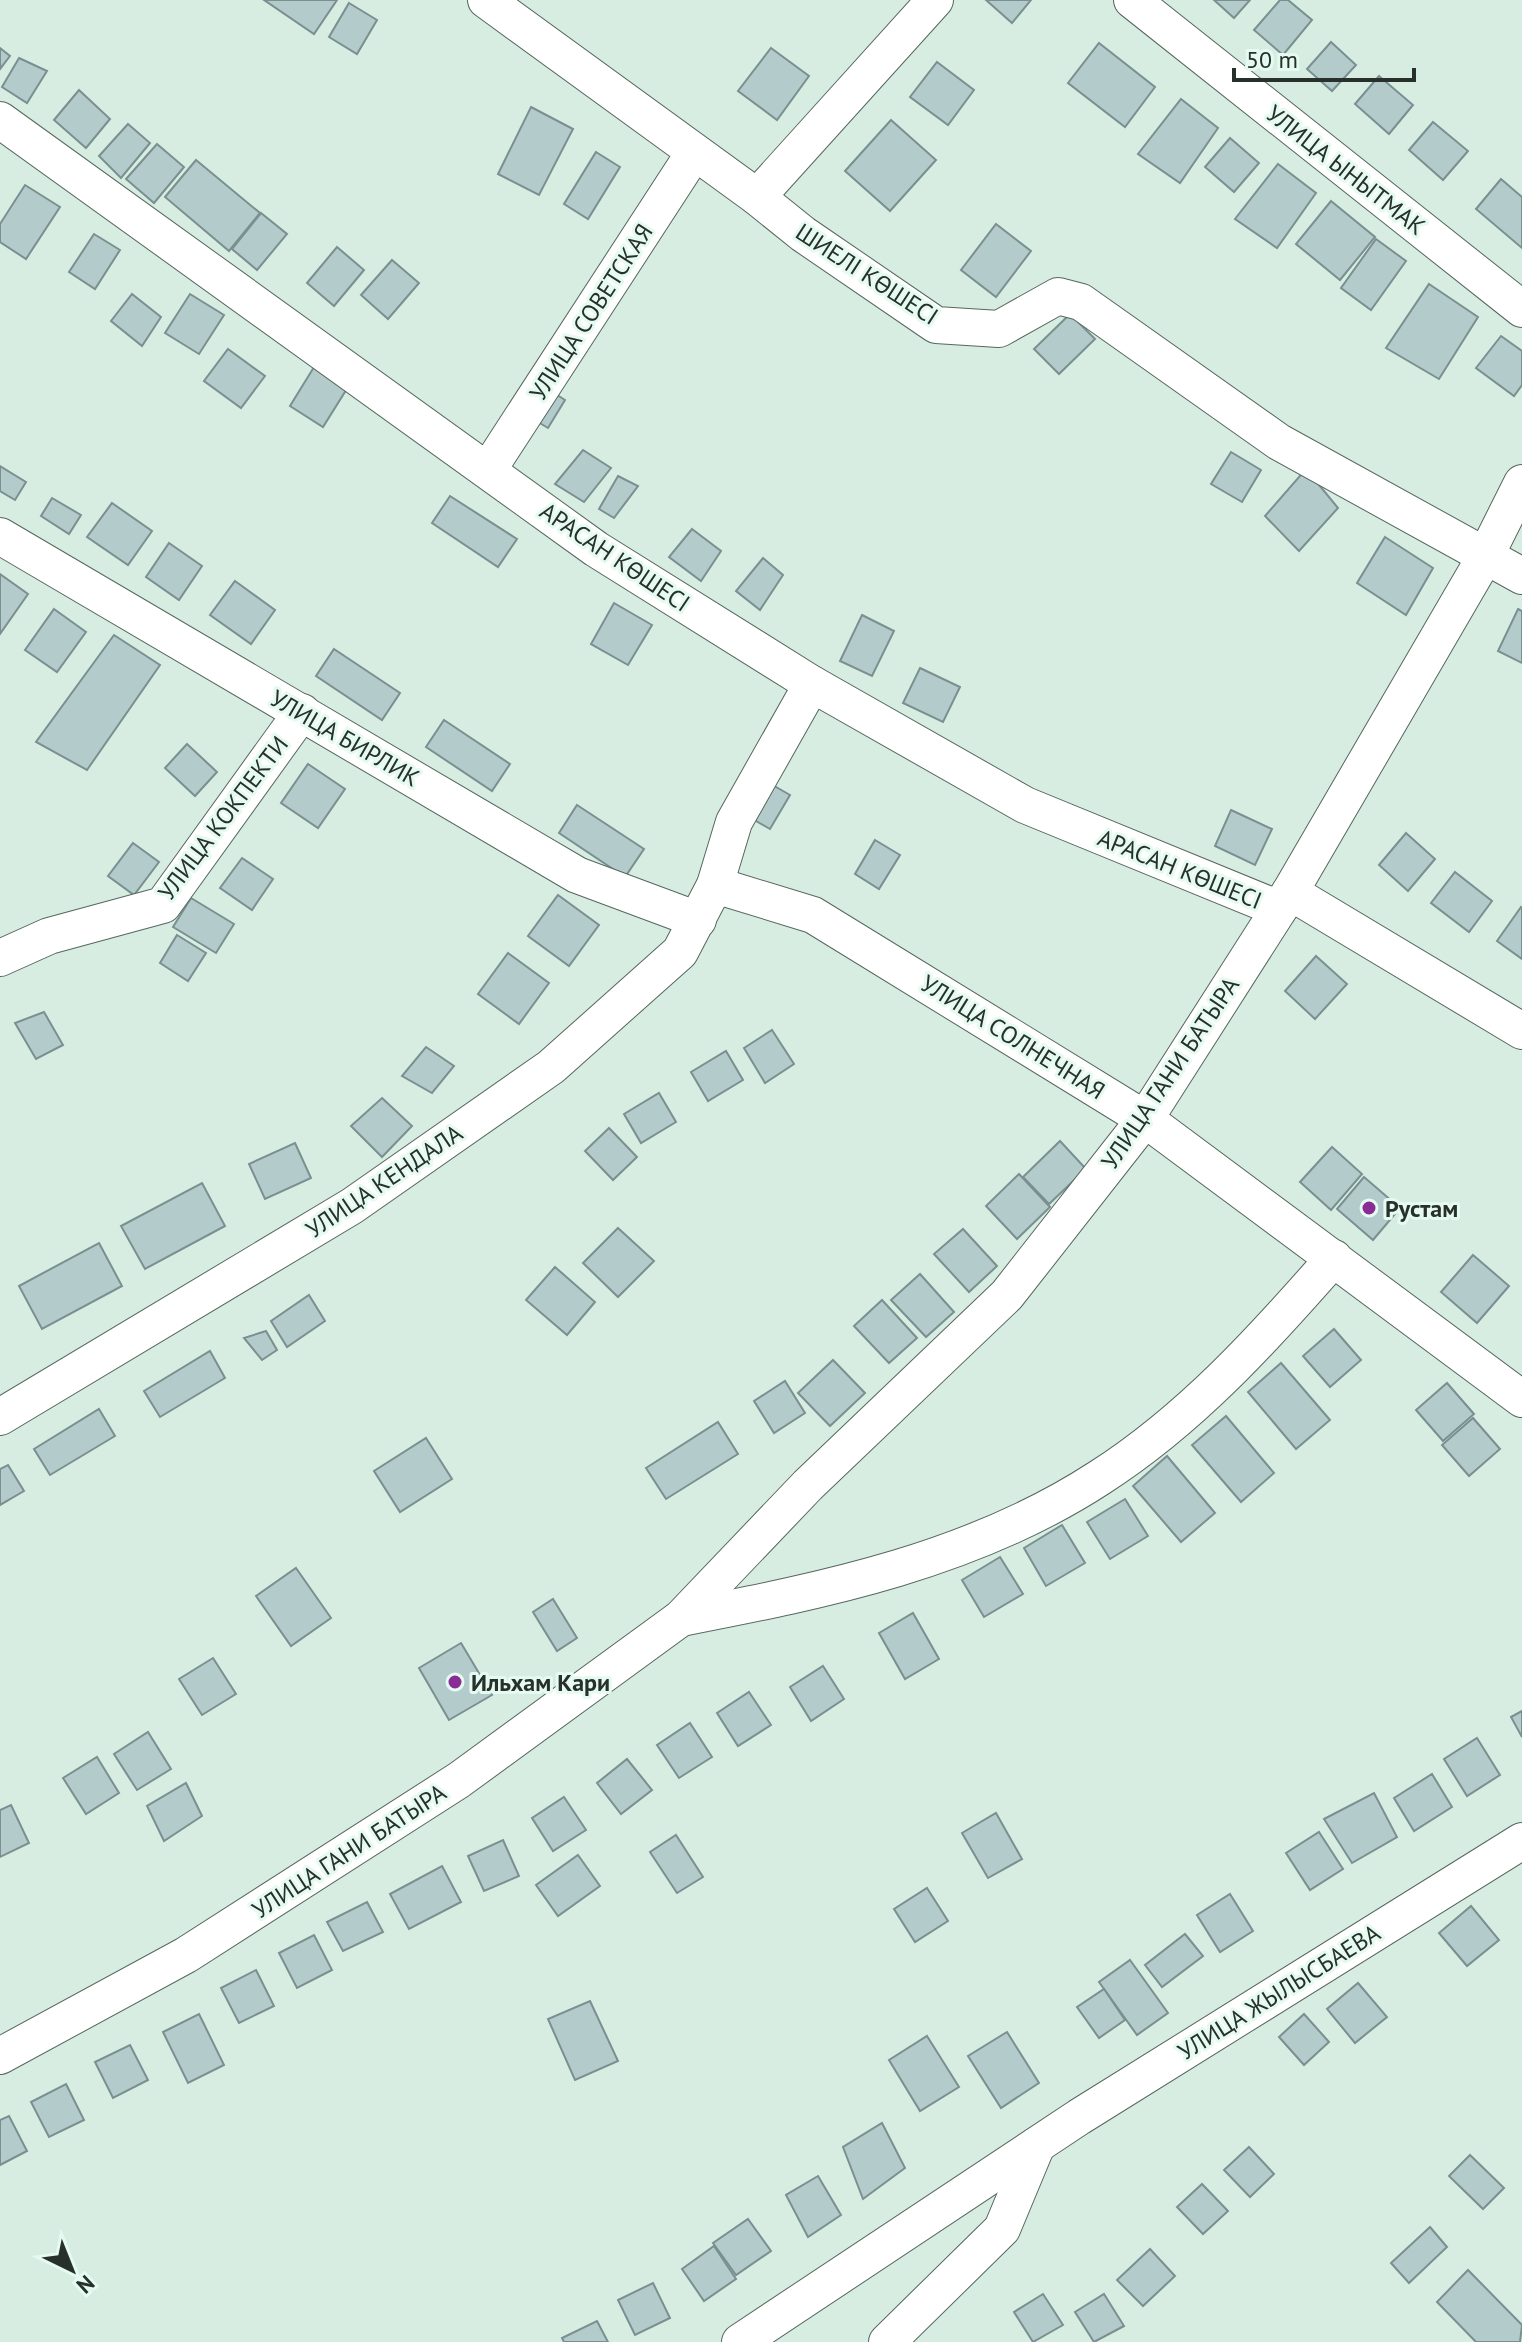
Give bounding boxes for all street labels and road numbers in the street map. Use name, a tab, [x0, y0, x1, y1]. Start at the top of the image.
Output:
street label: УЛИЦА ЫНЫТМАК	[1260, 98, 1432, 242]
street label: ШИЕЛІ КӨШЕСІ	[790, 216, 944, 332]
street label: УЛИЦА СОВЕТСКАЯ	[522, 218, 660, 406]
street label: АРАСАН КӨШЕСІ	[534, 495, 696, 619]
street label: УЛИЦА БИРЛИК	[265, 683, 425, 793]
street label: УЛИЦА КОКПЕКТИ	[151, 730, 295, 906]
street label: АРАСАН КӨШЕСІ	[1093, 822, 1267, 916]
street label: УЛИЦА СОЛНЕЧНАЯ	[915, 968, 1111, 1106]
street label: УЛИЦА ГАНИ БАТЫРА	[1094, 971, 1246, 1175]
street label: УЛИЦА КЕНДАЛА	[300, 1117, 468, 1245]
street label: УЛИЦА ГАНИ БАТЫРА	[246, 1777, 452, 1925]
street label: УЛИЦА ЖЫЛЫСБАЕВА	[1172, 1917, 1386, 2067]

